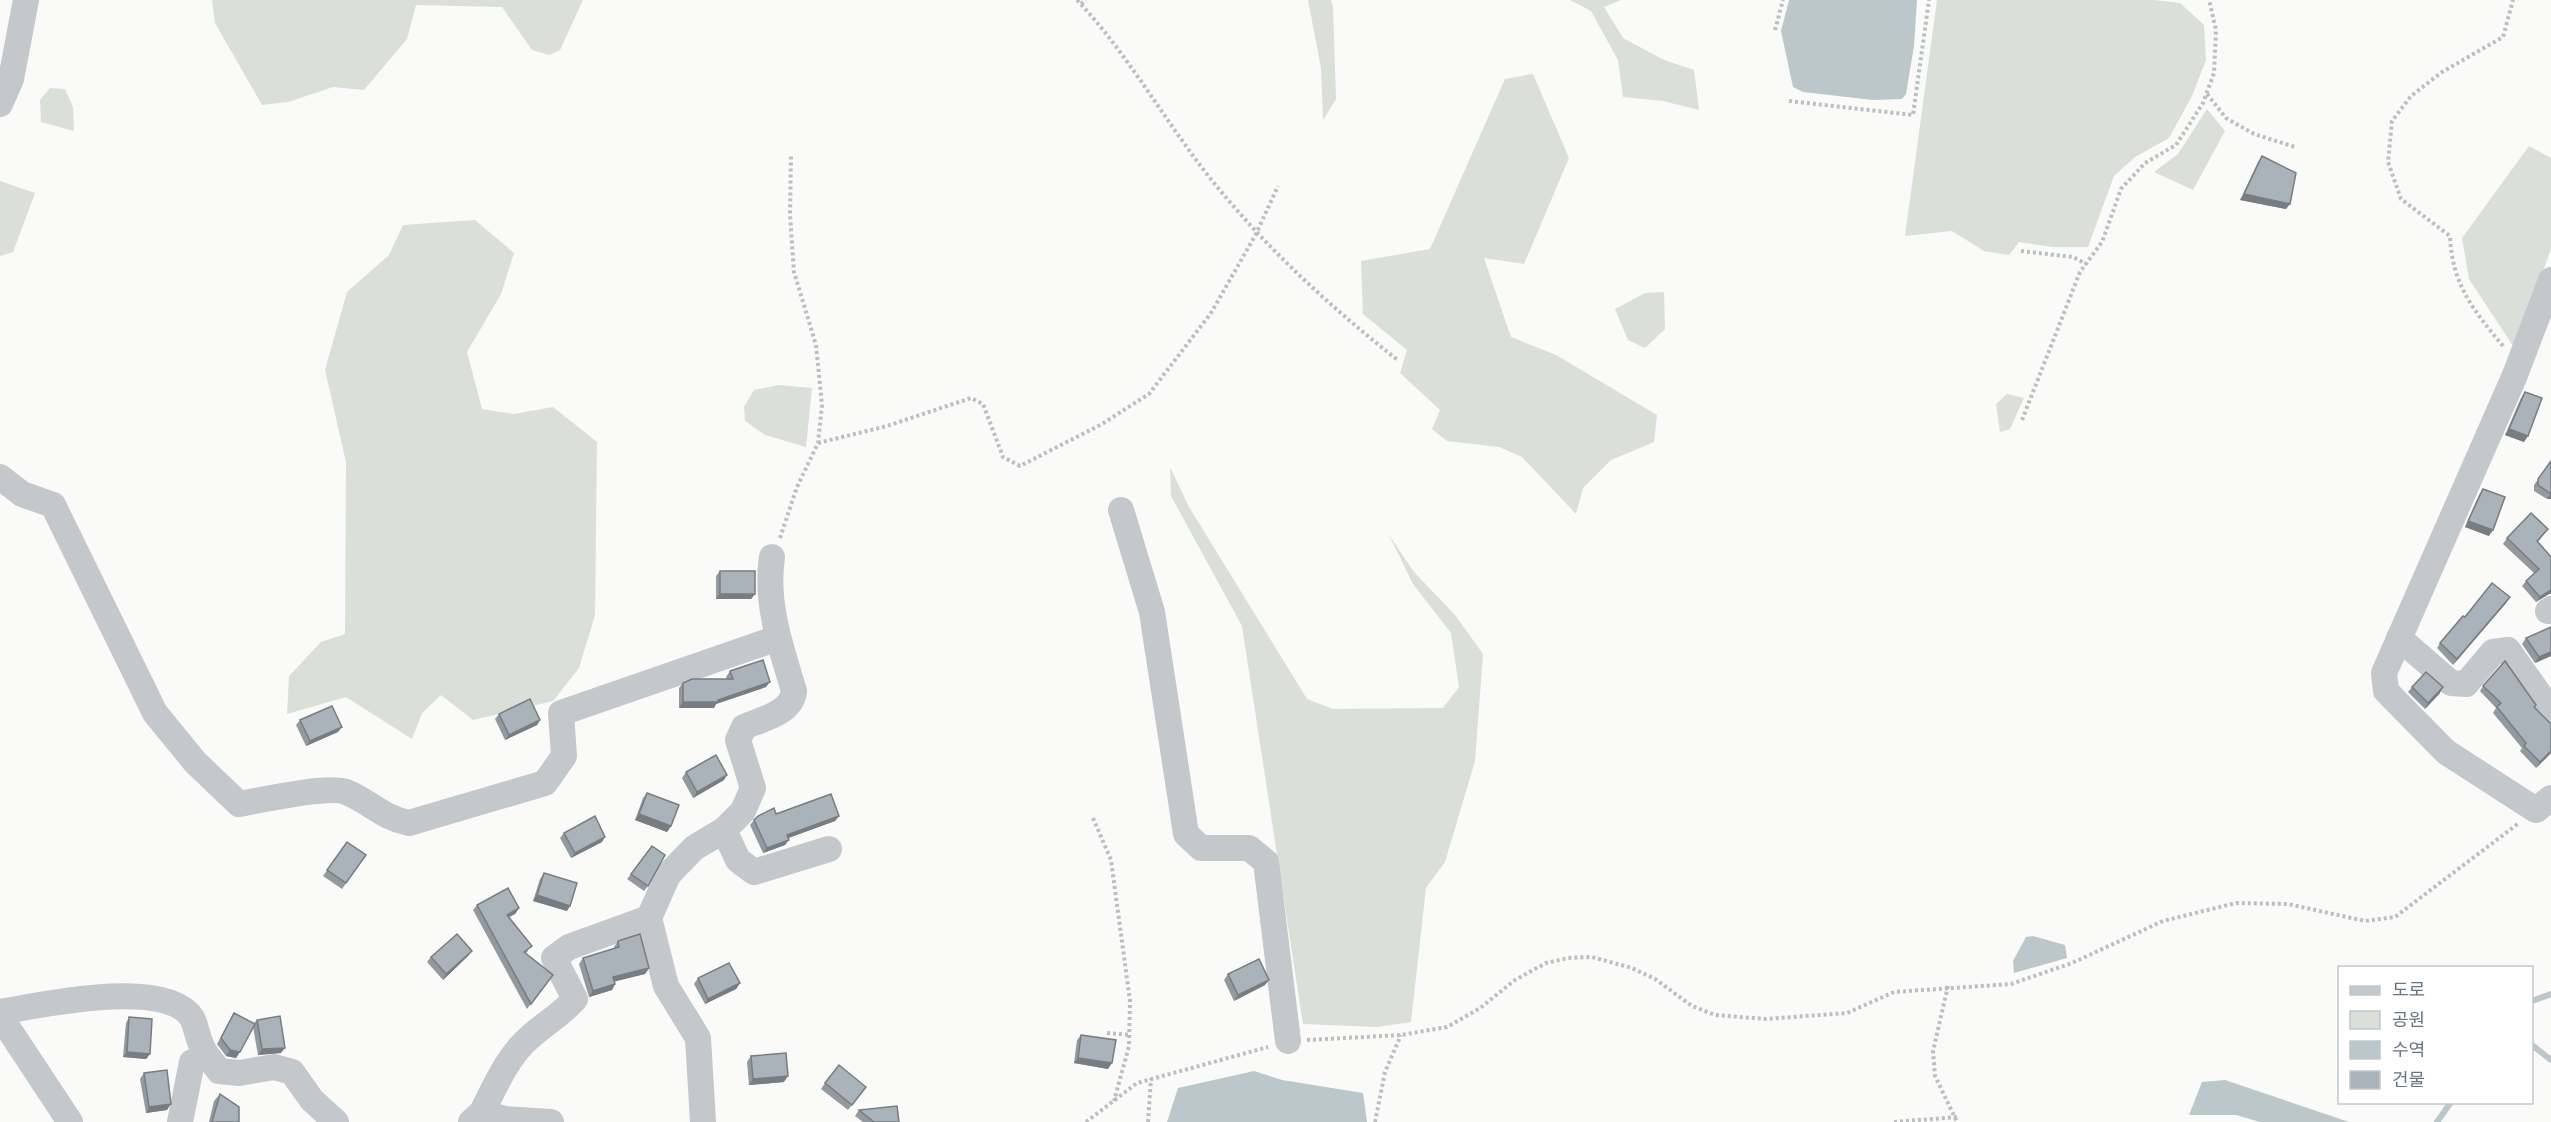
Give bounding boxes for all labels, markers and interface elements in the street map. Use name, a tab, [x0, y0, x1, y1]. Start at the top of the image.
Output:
legend	[2338, 966, 2533, 1104]
text: 도로	[2392, 977, 2425, 1001]
text: 공원	[2392, 1007, 2425, 1031]
text: 수역	[2392, 1037, 2425, 1061]
text: 건물	[2392, 1067, 2425, 1091]

